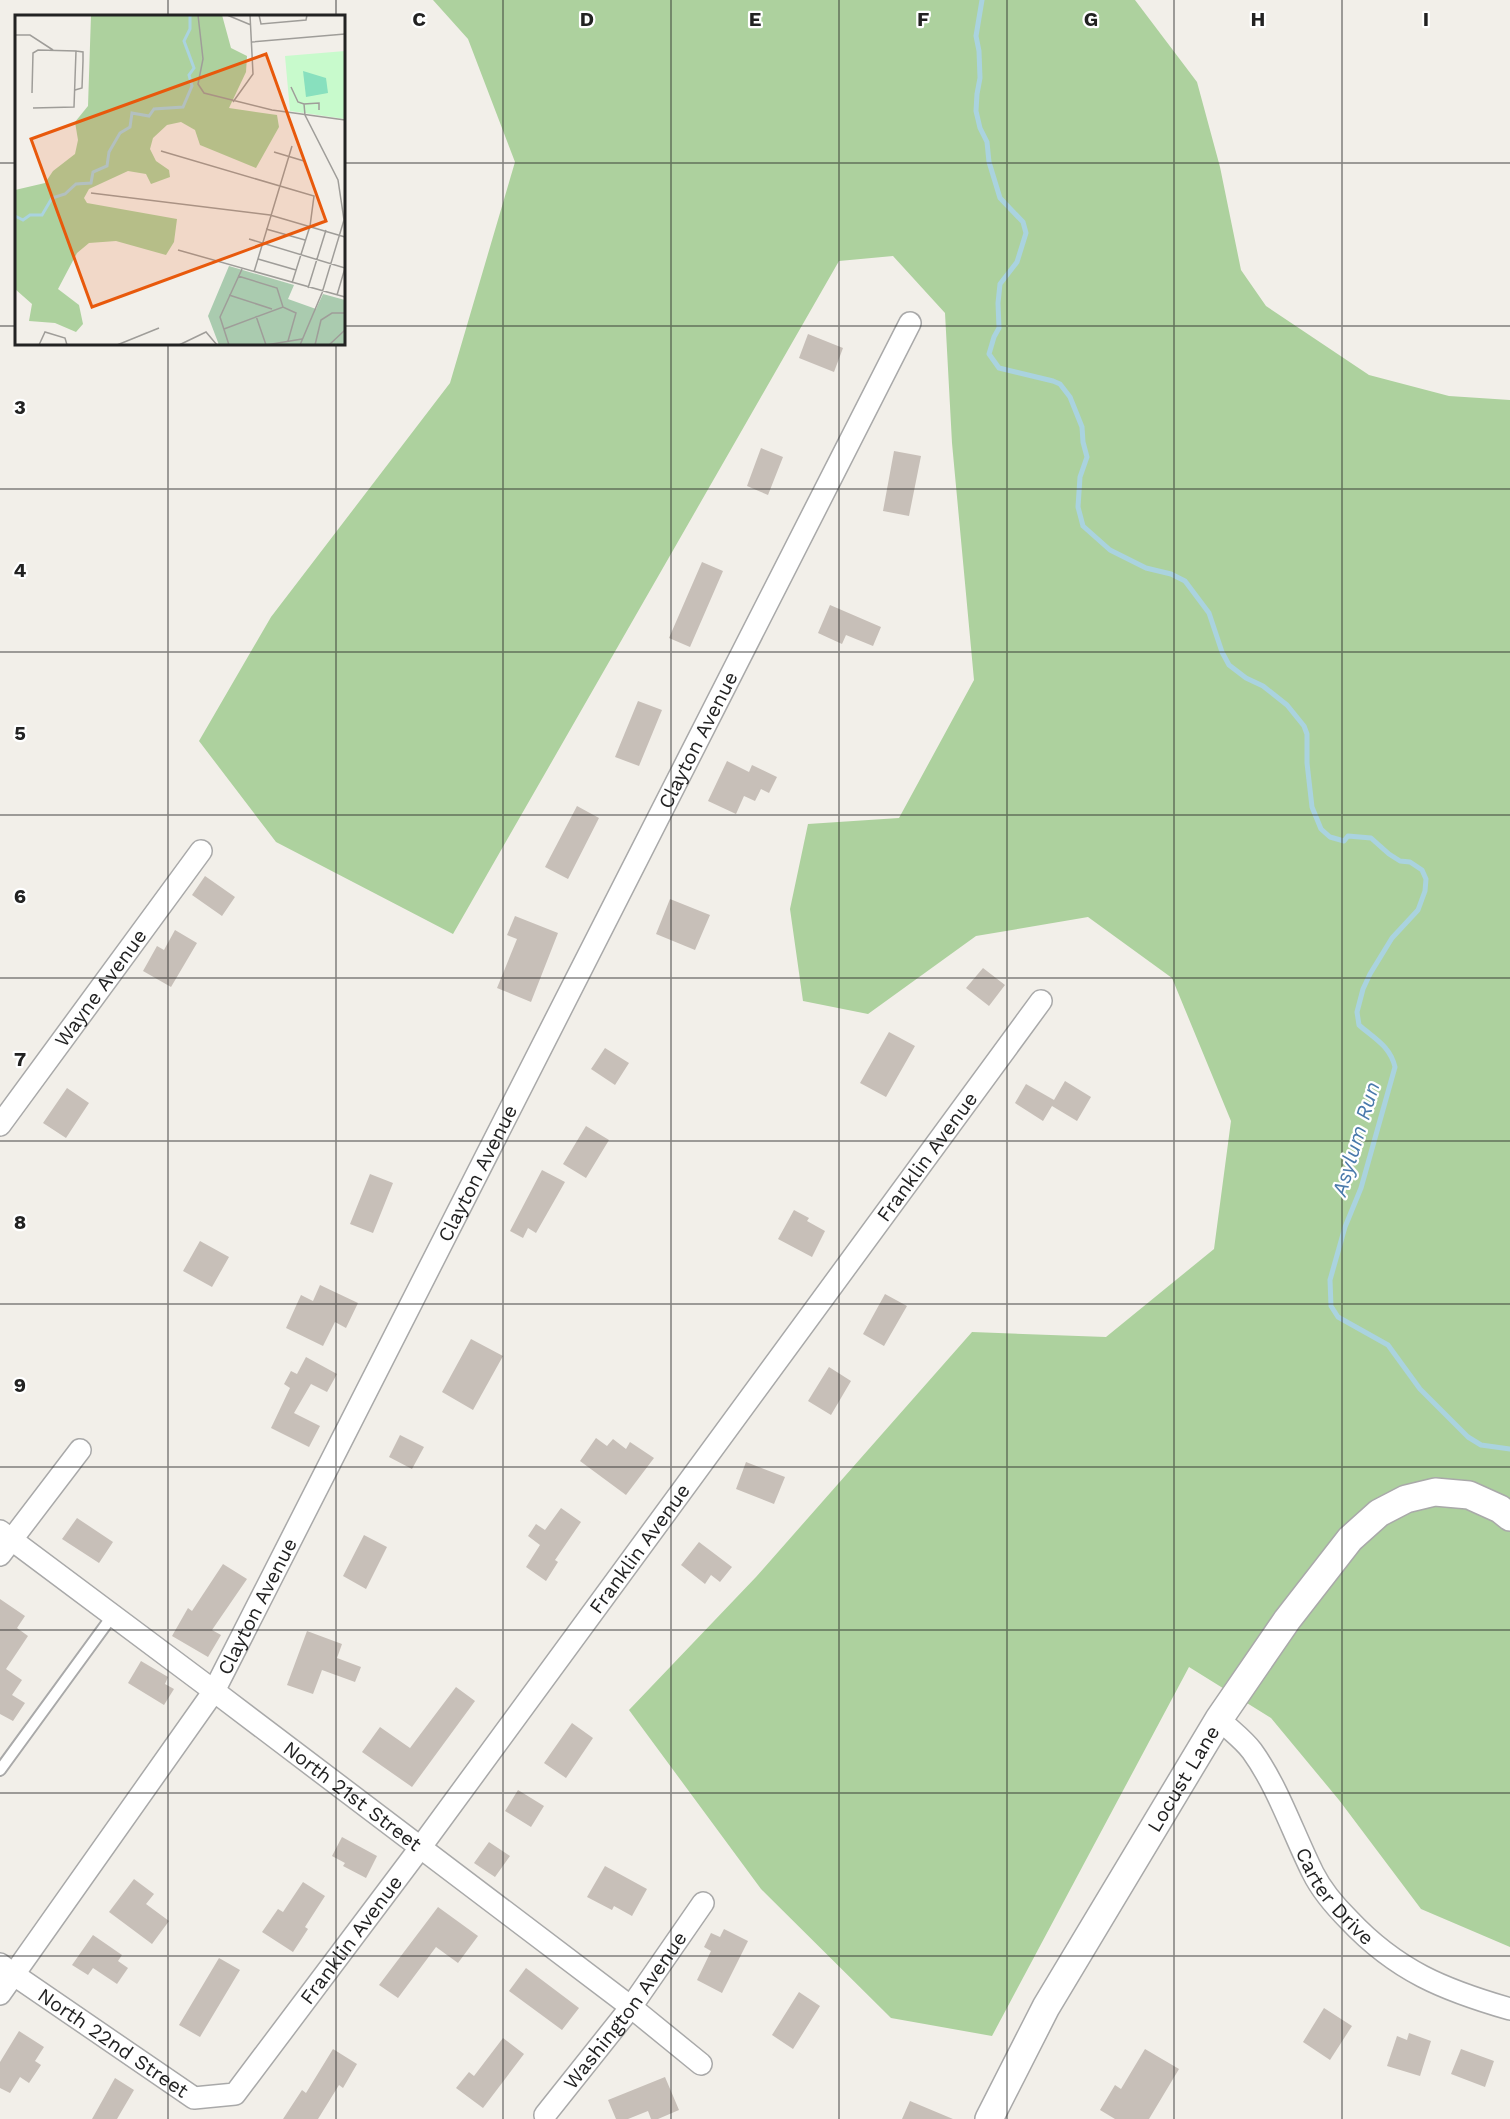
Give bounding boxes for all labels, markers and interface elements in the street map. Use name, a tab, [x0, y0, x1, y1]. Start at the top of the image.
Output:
text: C	[412, 7, 426, 31]
text: D	[580, 7, 594, 31]
text: E	[749, 7, 761, 31]
text: F	[917, 7, 929, 31]
text: G	[1084, 7, 1098, 31]
text: H	[1251, 7, 1265, 31]
text: I	[1423, 7, 1429, 31]
inset map	[15, 15, 345, 345]
text: 3	[14, 395, 26, 419]
text: 4	[14, 558, 27, 582]
street label: Clayton Avenue	[653, 667, 743, 812]
text: 5	[14, 721, 26, 745]
text: 6	[14, 884, 26, 908]
street label: Wayne Avenue	[49, 924, 152, 1052]
text: 7	[14, 1047, 26, 1071]
water label: Asylum Run	[1326, 1079, 1385, 1200]
street label: Franklin Avenue	[871, 1087, 982, 1226]
street label: Clayton Avenue	[433, 1101, 522, 1246]
text: 8	[14, 1210, 26, 1234]
text: 9	[14, 1373, 26, 1397]
street label: Franklin Avenue	[584, 1479, 695, 1618]
street label: Clayton Avenue	[212, 1534, 302, 1679]
street label: Locust Lane	[1142, 1721, 1224, 1836]
street label: North 21st Street	[279, 1736, 427, 1856]
street label: Carter Drive	[1291, 1844, 1379, 1950]
street label: Franklin Avenue	[295, 1871, 407, 2009]
street label: Washington Avenue	[558, 1927, 692, 2094]
street label: North 22nd Street	[33, 1983, 194, 2103]

